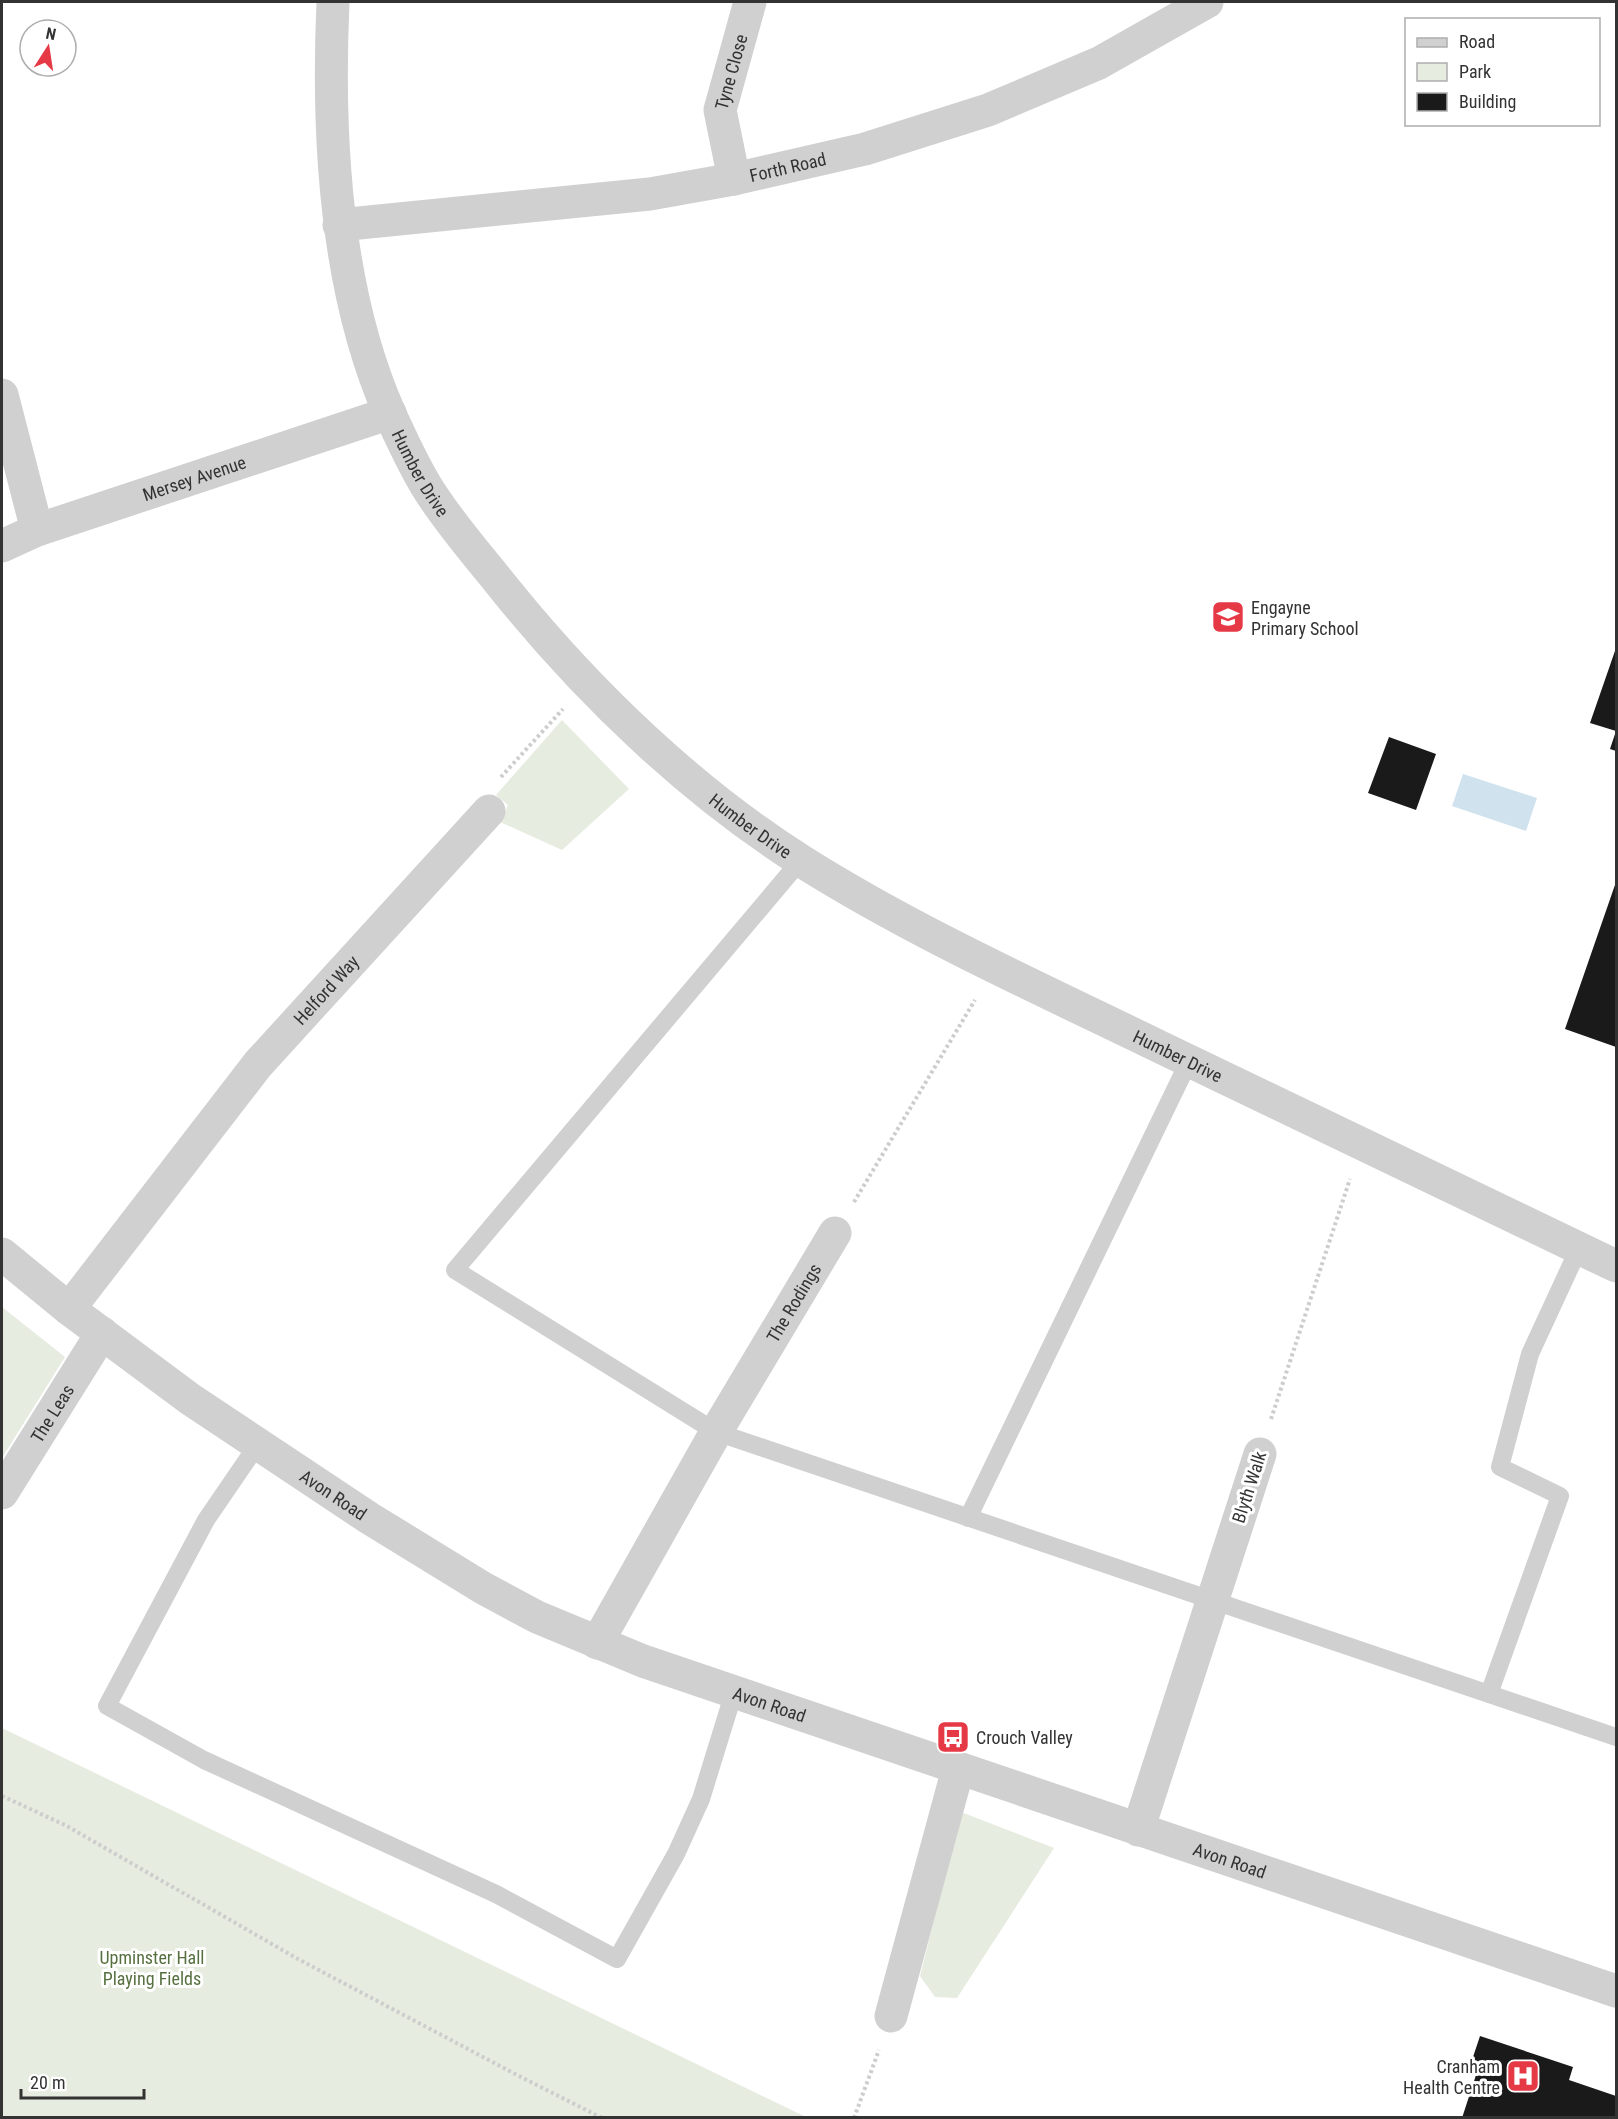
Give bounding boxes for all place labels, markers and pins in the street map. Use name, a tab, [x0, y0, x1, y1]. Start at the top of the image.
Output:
place label: Engayne Primary School	[1251, 597, 1359, 639]
school or university icon: Engayne Primary School	[1210, 599, 1246, 635]
bus stop icon: Crouch Valley	[935, 1719, 971, 1755]
place label: Crouch Valley	[976, 1727, 1073, 1748]
place label: Cranham Health Centre	[1403, 2056, 1500, 2098]
hospital icon: Cranham Health Centre	[1505, 2058, 1541, 2094]

